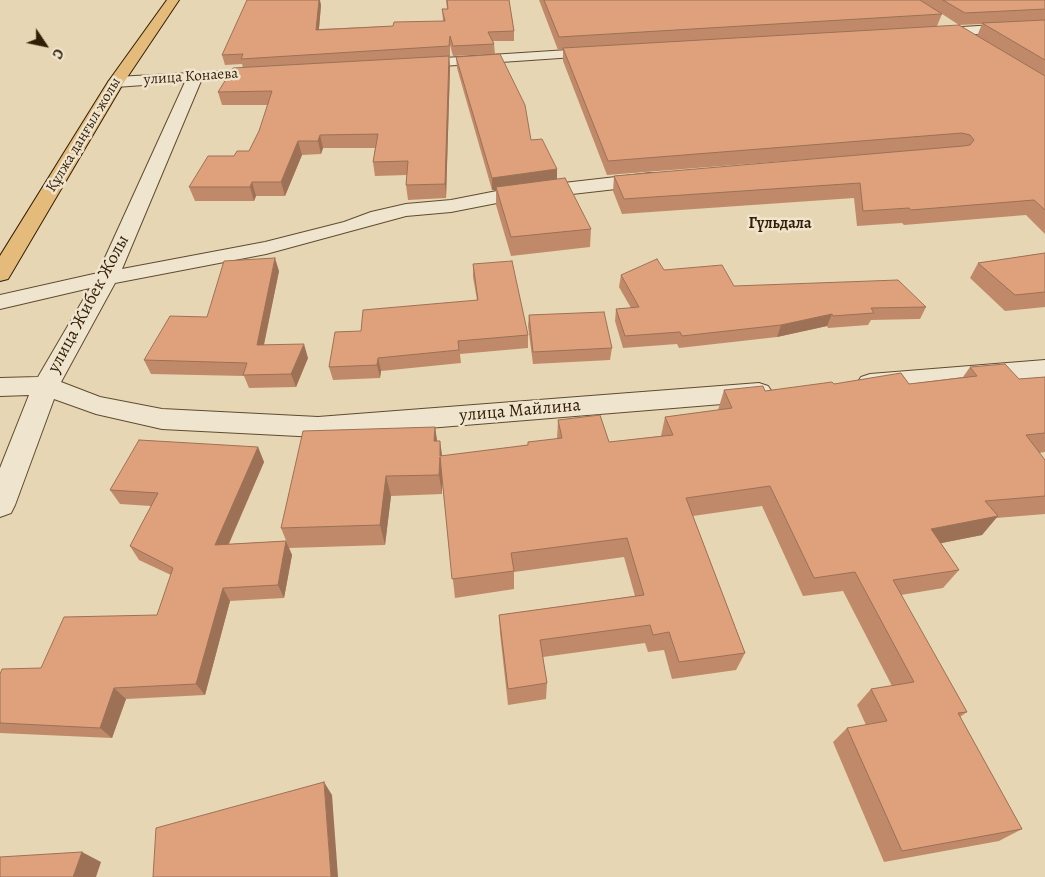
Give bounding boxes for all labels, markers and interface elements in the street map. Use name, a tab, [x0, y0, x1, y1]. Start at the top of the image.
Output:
north arrow	[20, 20, 70, 70]
text: С	[48, 45, 68, 63]
street label: улица Конаева	[143, 65, 239, 89]
street label: Құлжа даңғыл жолы	[43, 74, 125, 196]
district label: Гүльдала	[748, 214, 812, 234]
street label: улица Жибек Жолы	[44, 231, 134, 377]
street label: улица Майлина	[458, 395, 582, 427]

